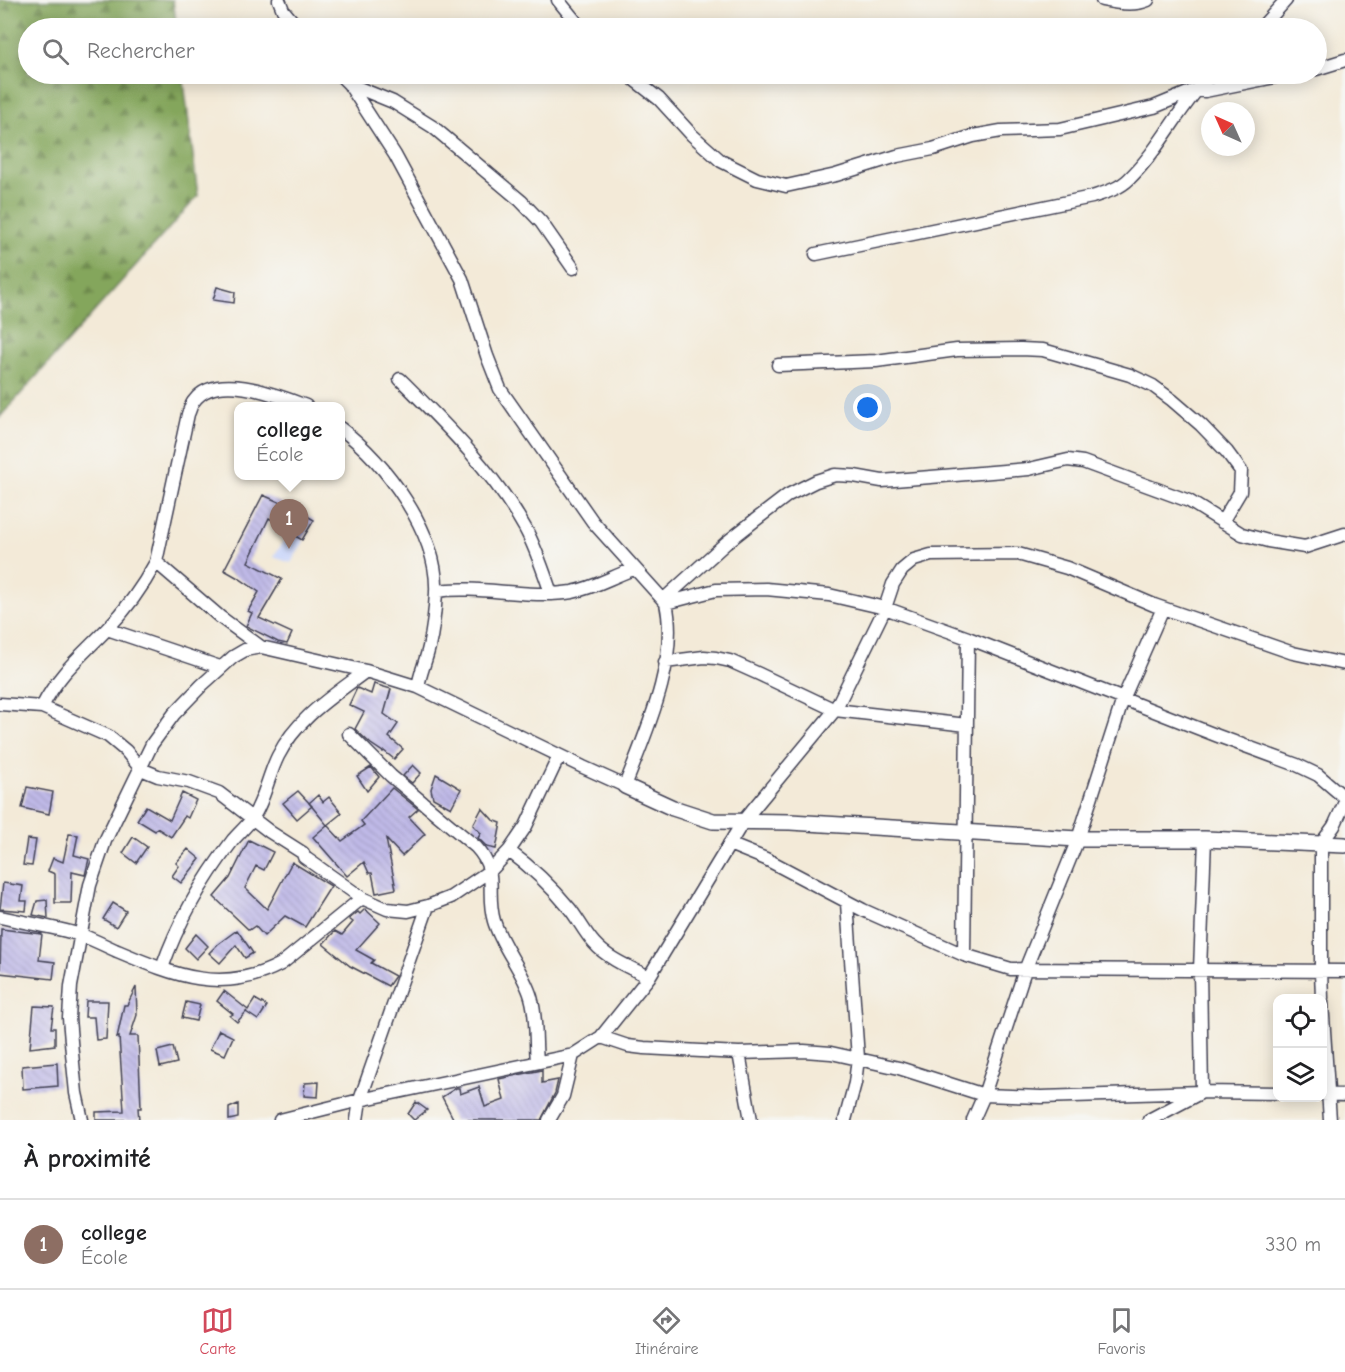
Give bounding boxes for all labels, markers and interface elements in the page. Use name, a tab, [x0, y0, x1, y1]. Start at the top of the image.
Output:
search box	[18, 18, 1327, 84]
icon: search	[39, 35, 72, 68]
text: Rechercher	[87, 38, 195, 64]
north arrow	[1201, 102, 1255, 156]
your location	[853, 393, 882, 422]
popup	[234, 402, 345, 480]
text: college	[257, 417, 322, 443]
text: École	[257, 443, 303, 466]
pin: 1	[270, 500, 308, 549]
map controls	[1273, 994, 1327, 1102]
button: locate	[1273, 994, 1327, 1048]
button: layers	[1273, 1048, 1327, 1102]
text: À proximité	[24, 1144, 151, 1174]
text: college	[81, 1220, 147, 1246]
text: 1	[40, 1233, 47, 1256]
text: 330 m	[1265, 1233, 1321, 1256]
text: École	[81, 1246, 128, 1269]
tab: Carte	[200, 1304, 236, 1358]
tab: Itinéraire	[635, 1304, 698, 1358]
tab: Favoris	[1097, 1304, 1145, 1358]

